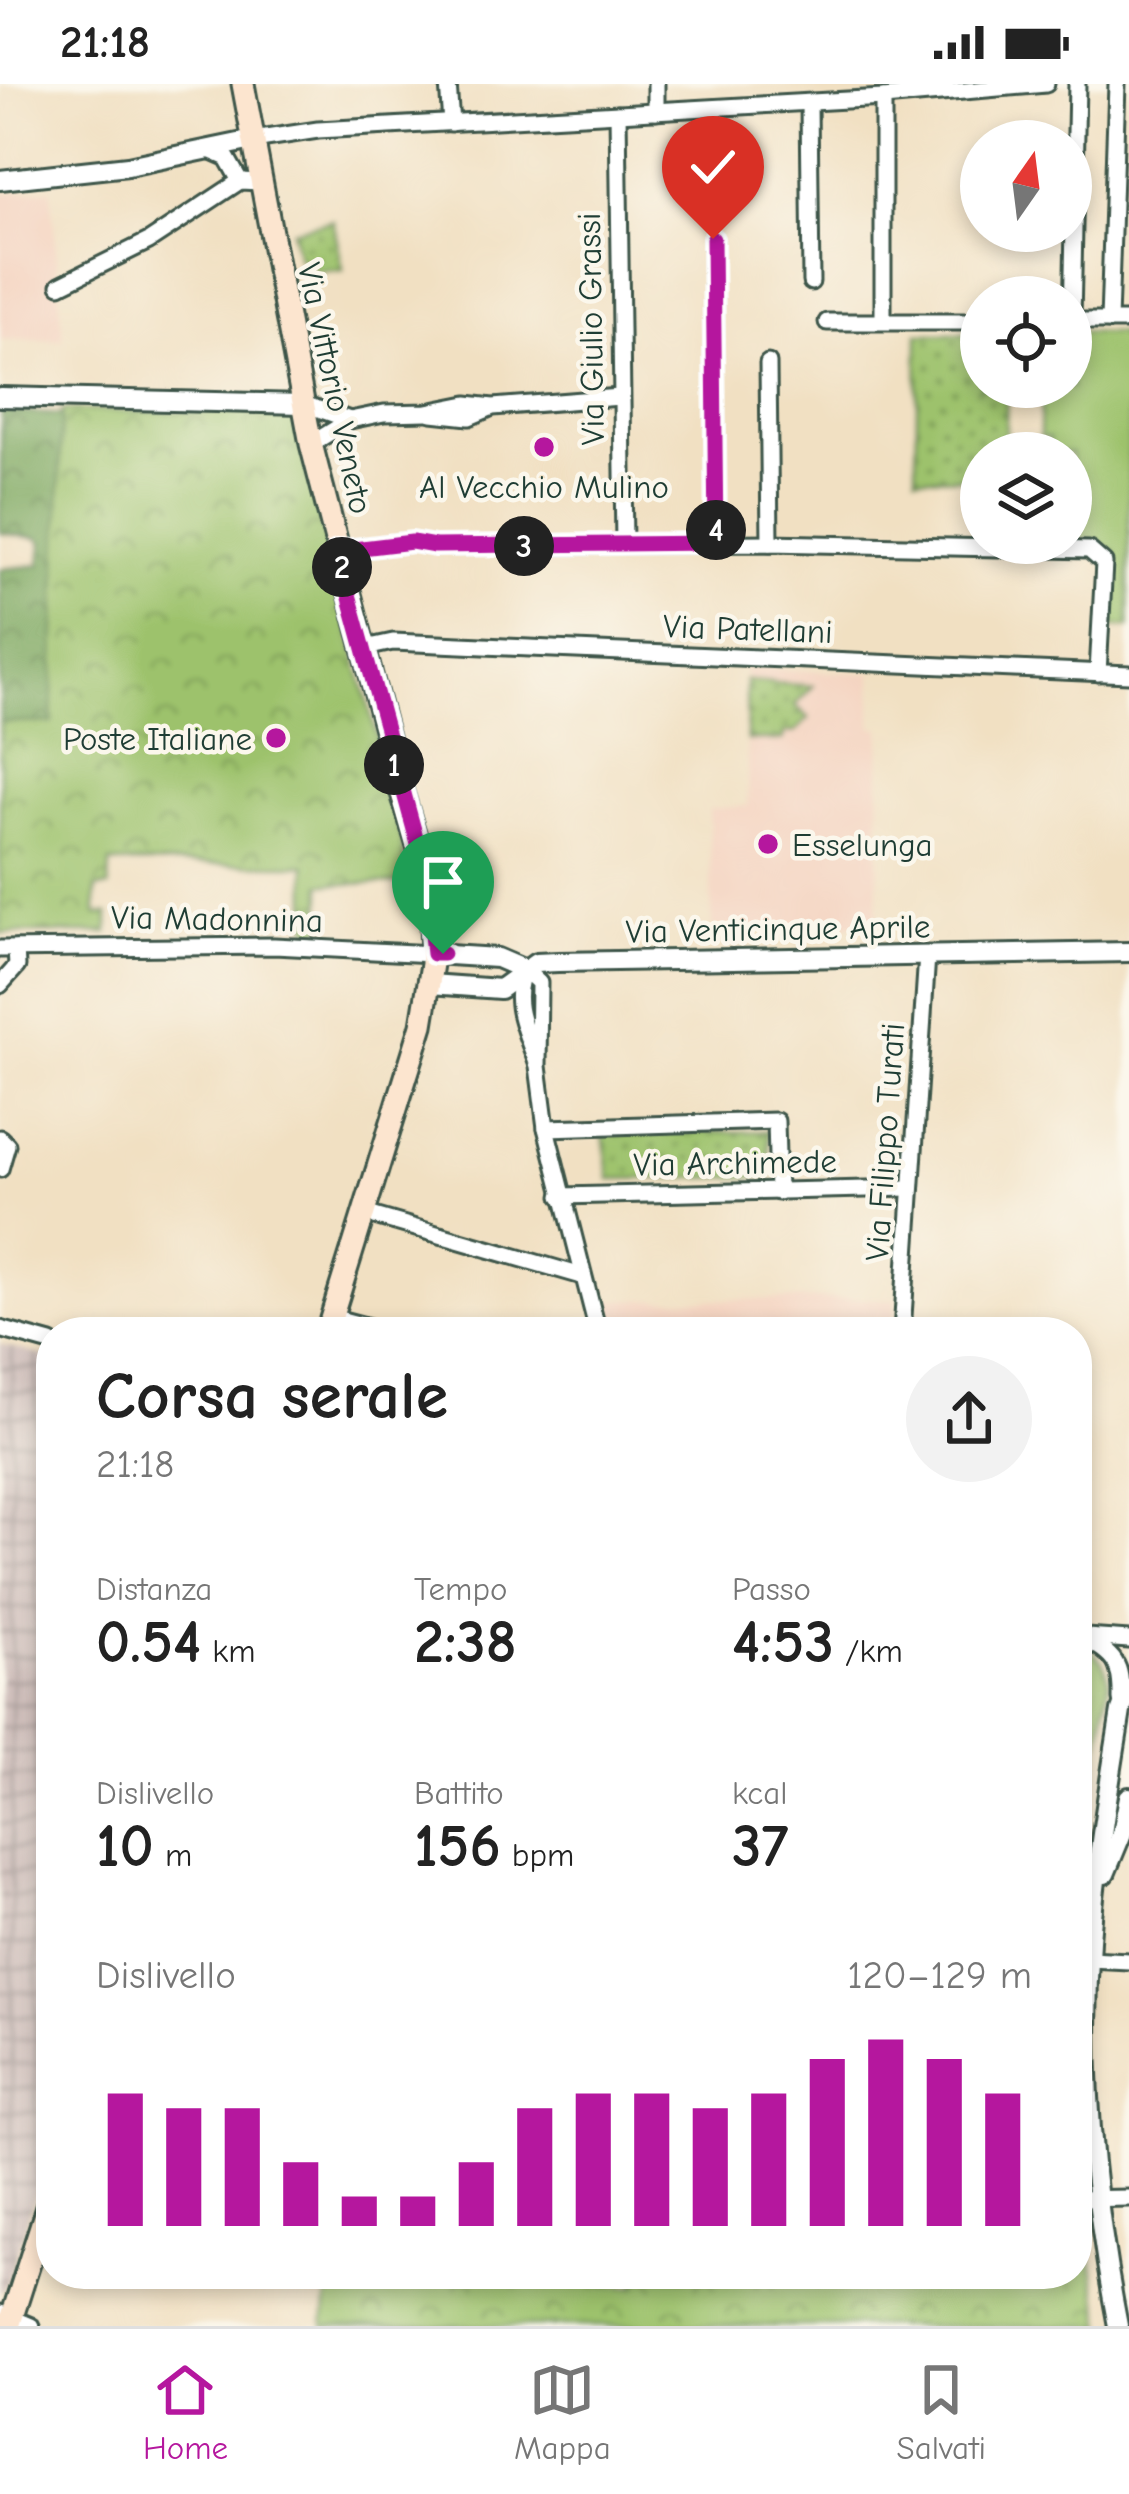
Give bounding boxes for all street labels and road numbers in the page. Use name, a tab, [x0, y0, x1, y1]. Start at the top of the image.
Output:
street label: Via Giulio Grassi	[570, 212, 612, 446]
street label: Via Vittorio Veneto	[290, 259, 380, 517]
street label: Via Patellani	[663, 607, 833, 651]
street label: Via Madonnina	[111, 898, 323, 940]
street label: Via Venticinque Aprile	[625, 907, 931, 951]
street label: Via Filippo Turati	[858, 1022, 912, 1262]
street label: Via Archimede	[633, 1142, 837, 1184]

